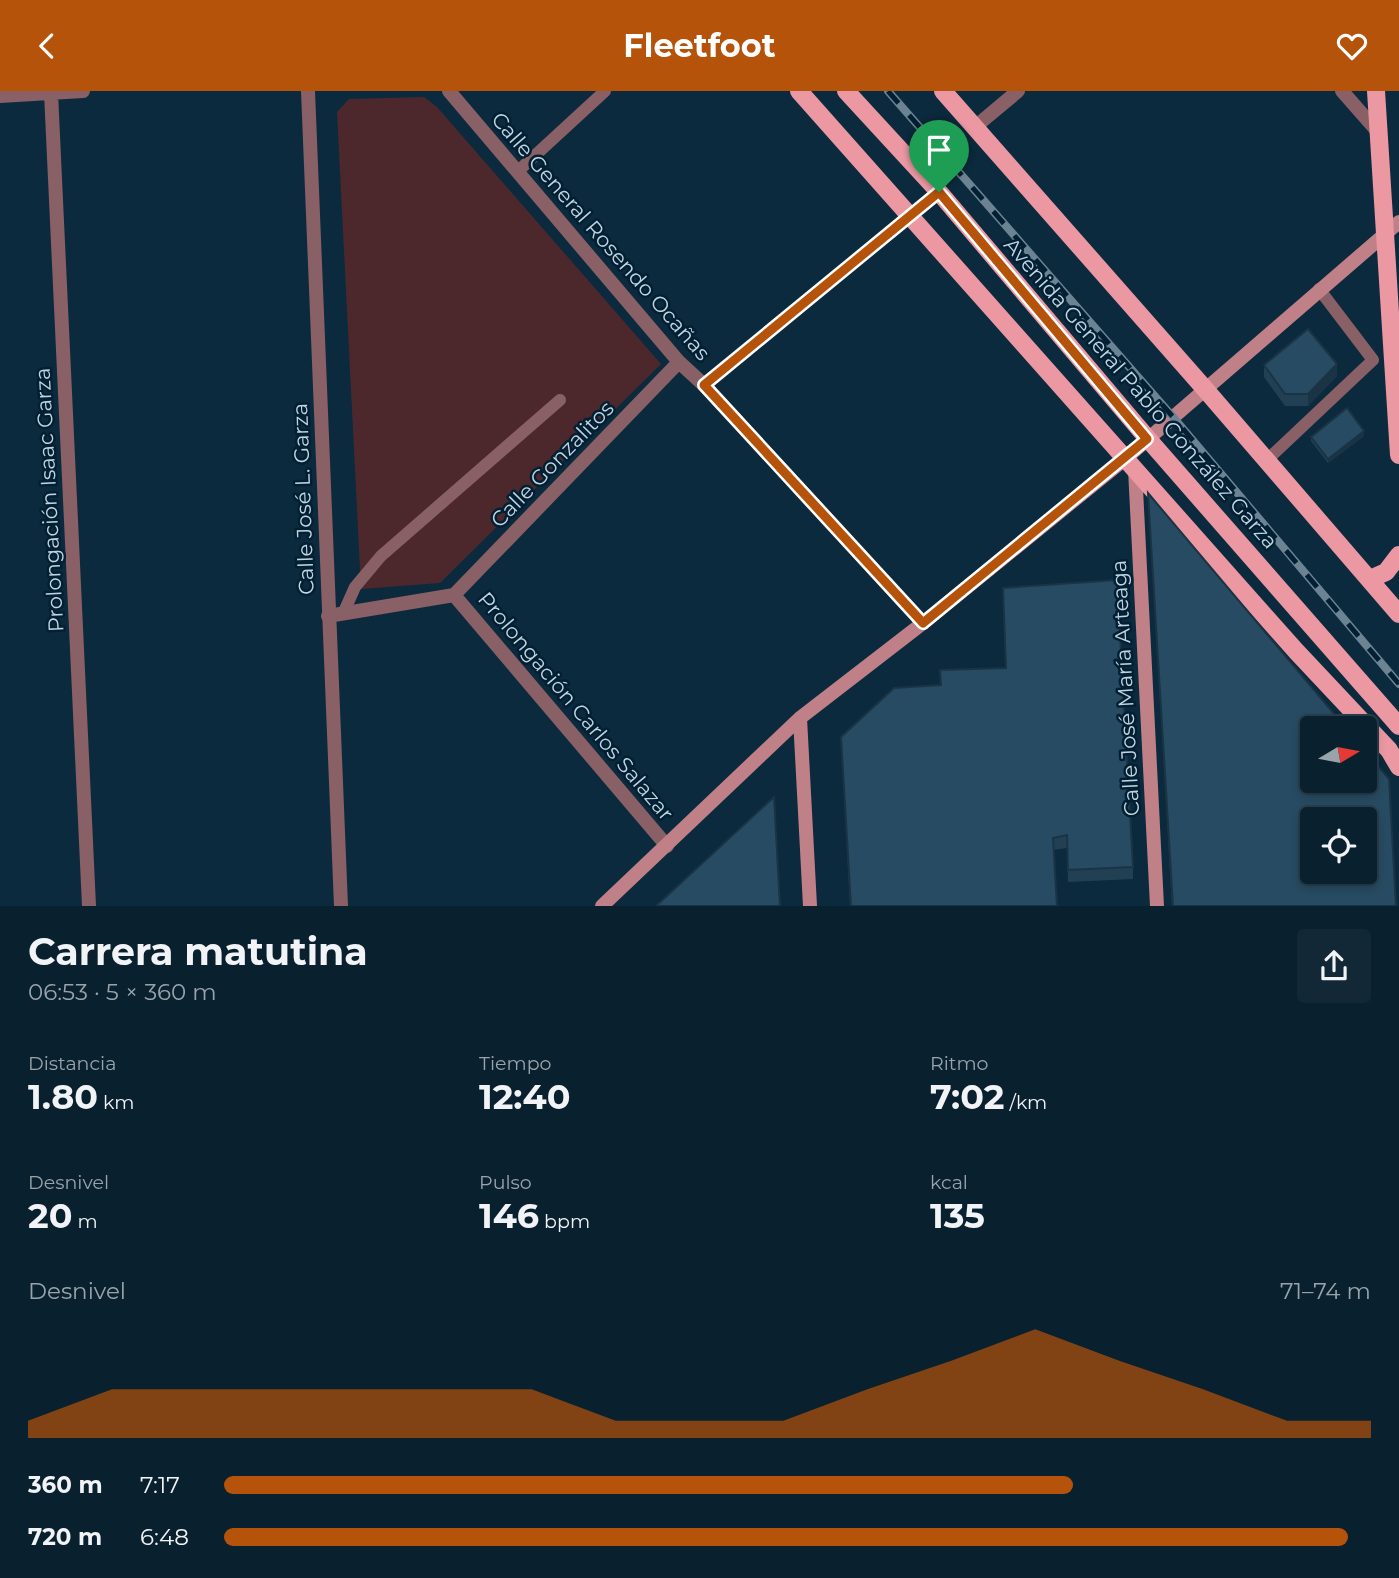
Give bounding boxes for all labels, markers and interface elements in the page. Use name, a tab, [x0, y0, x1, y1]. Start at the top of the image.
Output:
text: Fleetfoot	[623, 26, 776, 65]
icon: back	[28, 27, 66, 65]
icon: heart	[1333, 27, 1371, 65]
street label: Calle General Rosendo Ocañas	[486, 107, 716, 365]
pin	[909, 120, 969, 192]
icon: arrive	[920, 131, 958, 169]
street label: Avenida General Pablo González Garza	[999, 232, 1283, 554]
street label: Prolongación Isaac Garza	[30, 367, 68, 633]
street label: Calle Gonzalitos	[485, 396, 619, 532]
street label: Calle José L. Garza	[287, 403, 319, 595]
street label: Calle José María Arteaga	[1106, 559, 1144, 817]
street label: Prolongación Carlos Salazar	[473, 587, 679, 825]
north arrow	[1300, 716, 1377, 793]
map controls	[1300, 716, 1377, 884]
button: locate	[1300, 807, 1377, 884]
text: Carrera matutina	[28, 928, 368, 975]
button: share	[1297, 929, 1371, 1003]
text: 06:53 · 5 × 360 m	[28, 978, 217, 1006]
text: Distancia	[28, 1052, 116, 1075]
text: Tiempo	[479, 1052, 551, 1075]
text: Ritmo	[930, 1052, 988, 1075]
text: 1.80	[28, 1075, 98, 1118]
text: 12:40	[479, 1075, 570, 1118]
text: 7:02	[930, 1075, 1004, 1118]
text: km	[98, 1091, 134, 1114]
text: /km	[1004, 1091, 1047, 1114]
text: Desnivel	[28, 1171, 109, 1194]
text: Pulso	[479, 1171, 532, 1194]
text: kcal	[930, 1171, 968, 1194]
text: 20	[28, 1194, 72, 1237]
text: 146	[479, 1194, 539, 1237]
text: 135	[930, 1194, 985, 1237]
text: m	[72, 1210, 98, 1233]
text: bpm	[539, 1210, 590, 1233]
text: Desnivel	[28, 1277, 126, 1305]
text: 71–74 m	[1280, 1277, 1371, 1305]
text: 360 m	[28, 1471, 103, 1499]
text: 7:17	[140, 1471, 180, 1499]
text: 720 m	[28, 1523, 102, 1551]
text: 6:48	[140, 1523, 189, 1551]

